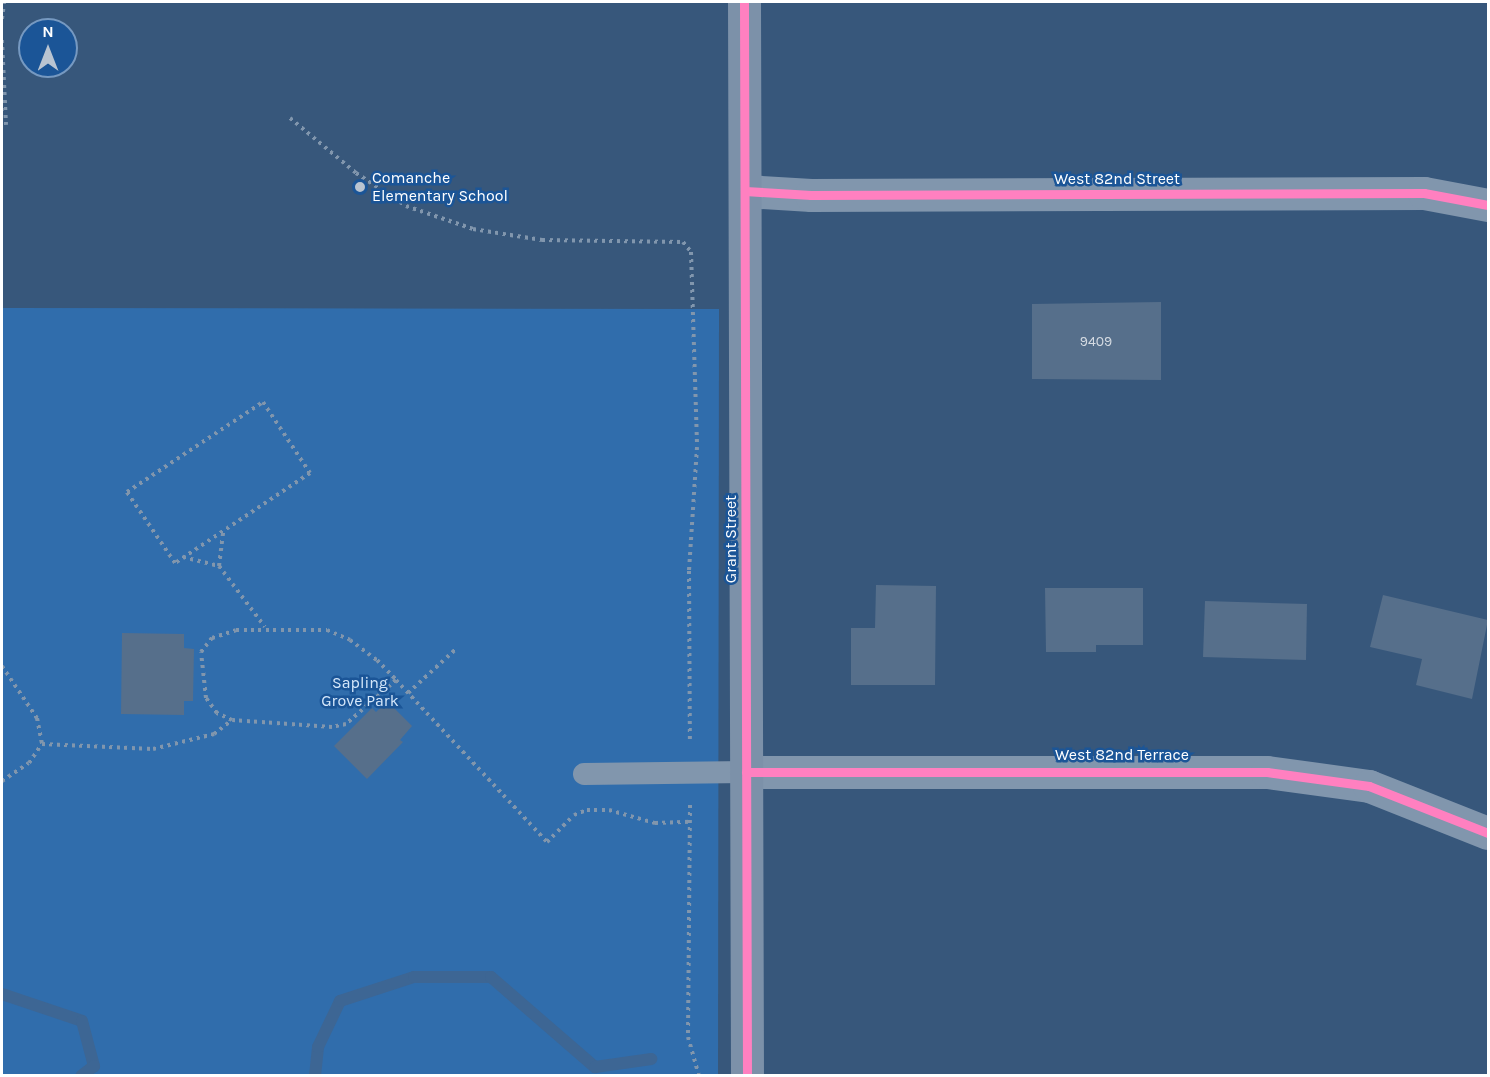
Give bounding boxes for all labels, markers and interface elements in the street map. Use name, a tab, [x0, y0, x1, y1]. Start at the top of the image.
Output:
north arrow	[18, 18, 78, 78]
text: N	[42, 22, 54, 41]
place label: Comanche Elementary School	[372, 168, 508, 206]
street label: West 82nd Street	[1054, 169, 1180, 189]
marker: Comanche Elementary School	[353, 180, 367, 194]
house number: 9409	[1080, 334, 1112, 350]
street label: Grant Street	[721, 495, 741, 583]
park label: Sapling Grove Park	[321, 673, 399, 711]
street label: West 82nd Terrace	[1055, 745, 1189, 765]

